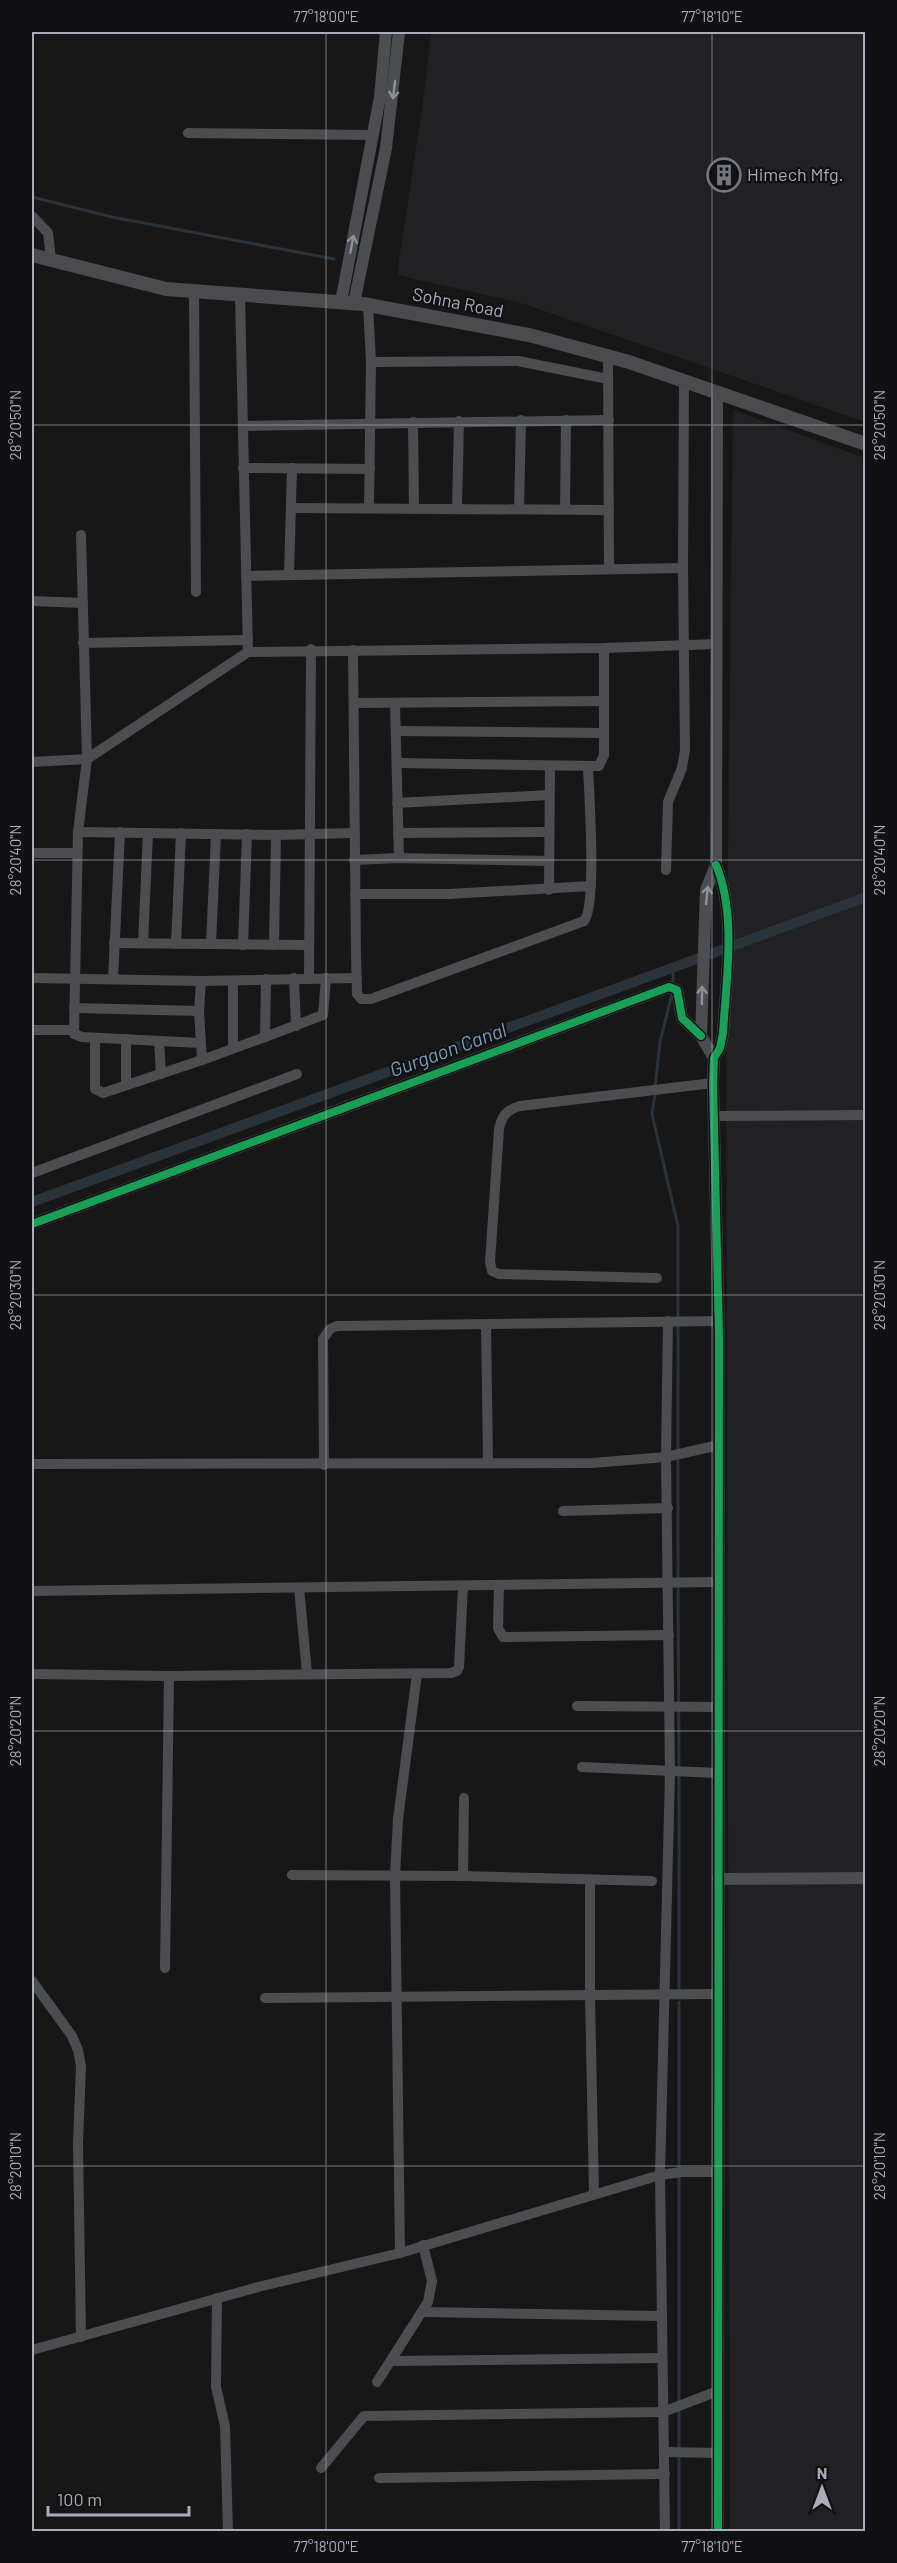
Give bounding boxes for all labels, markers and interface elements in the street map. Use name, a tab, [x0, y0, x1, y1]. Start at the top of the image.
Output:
text: 77°18'00"E	[294, 7, 358, 25]
text: 77°18'10"E	[681, 7, 743, 25]
one-way arrow	[388, 79, 399, 99]
building icon: Himech Mfg.	[706, 157, 742, 193]
place label: Himech Mfg.	[747, 163, 844, 185]
one-way arrow	[347, 235, 358, 255]
street label: Sohna Road	[411, 282, 506, 322]
text: 28°20'50"N	[6, 390, 24, 460]
text: 28°20'50"N	[870, 390, 888, 460]
text: 28°20'40"N	[6, 825, 24, 895]
text: 28°20'40"N	[870, 825, 888, 895]
one-way arrow	[701, 886, 712, 906]
one-way arrow	[697, 985, 708, 1005]
water label: Gurgaon Canal	[386, 1017, 510, 1081]
text: 28°20'30"N	[6, 1260, 24, 1330]
text: 28°20'30"N	[870, 1260, 888, 1330]
text: 28°20'20"N	[6, 1696, 24, 1766]
text: 28°20'20"N	[870, 1696, 888, 1766]
text: 28°20'10"N	[6, 2132, 24, 2200]
text: 28°20'10"N	[870, 2132, 888, 2200]
north arrow	[792, 2458, 852, 2518]
text: N	[817, 2463, 827, 2482]
scale bar	[48, 2479, 189, 2517]
text: 100 m	[57, 2488, 102, 2510]
text: 77°18'00"E	[294, 2537, 358, 2555]
text: 77°18'10"E	[681, 2537, 743, 2555]

